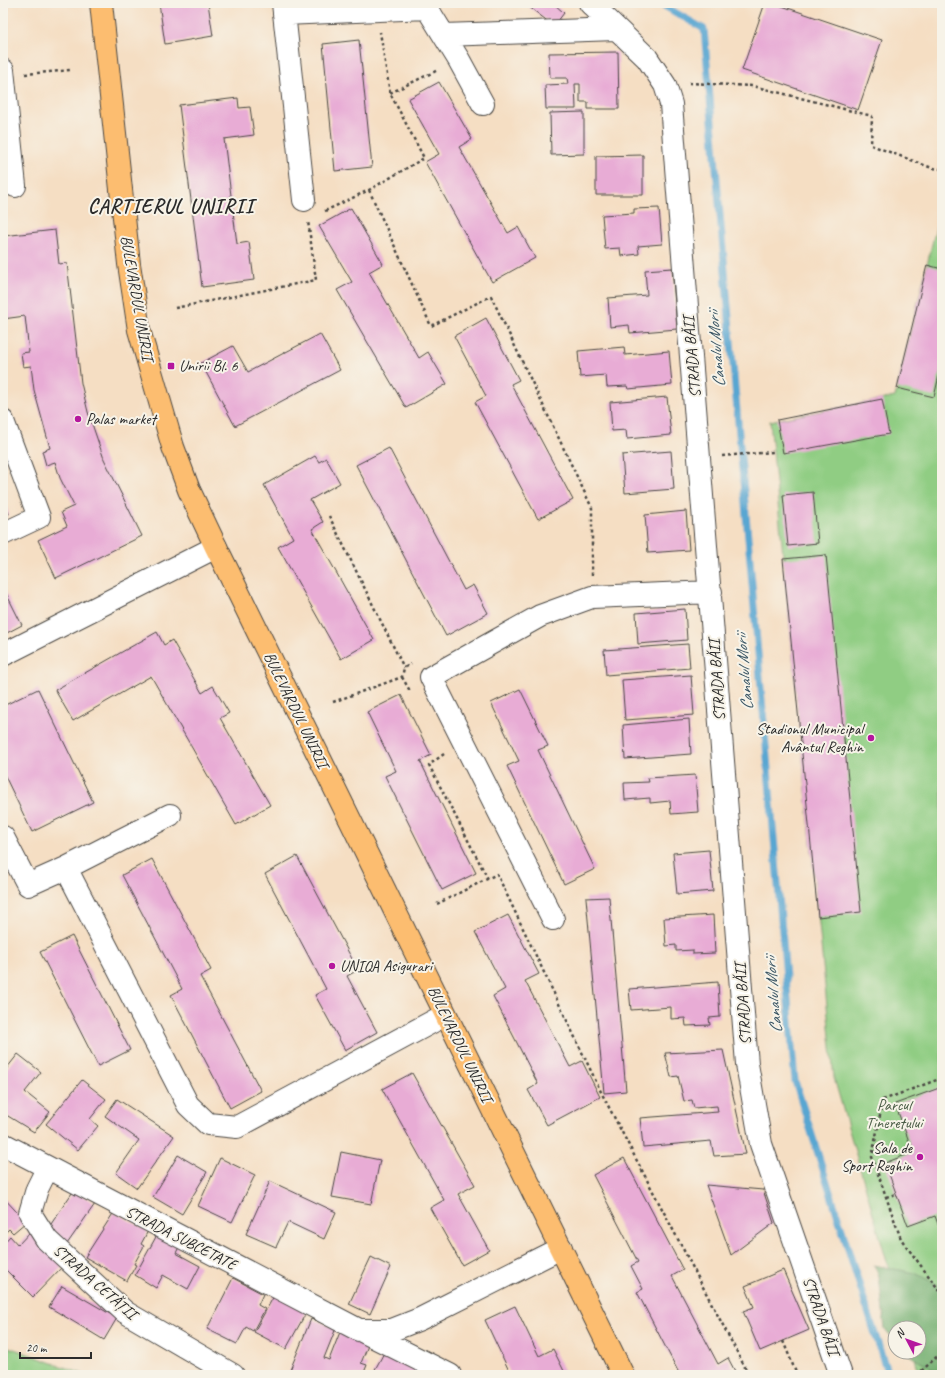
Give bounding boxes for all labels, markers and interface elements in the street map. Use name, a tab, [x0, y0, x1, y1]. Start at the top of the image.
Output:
district label: CARTIERUL UNIRII	[88, 194, 258, 219]
street label: BULEVARDUL UNIRII	[116, 234, 158, 366]
water label: Canalul Morii	[702, 305, 730, 388]
street label: STRADA BĂII	[678, 312, 706, 399]
place label: Unirii Bl. 6	[179, 356, 239, 376]
marker: Unirii Bl. 6	[166, 361, 176, 371]
place label: Palas market	[86, 409, 159, 429]
marker: Palas market	[73, 414, 83, 424]
water label: Canalul Morii	[730, 628, 758, 711]
street label: STRADA BĂII	[704, 635, 730, 721]
street label: BULEVARDUL UNIRII	[259, 649, 334, 775]
place label: Stadionul Municipal Avântul Reghin	[756, 719, 866, 757]
marker: Stadionul Municipal Avântul Reghin	[866, 733, 876, 743]
water label: Canalul Morii	[759, 951, 787, 1034]
place label: UNIQA Asigurari	[340, 956, 434, 976]
street label: STRADA BĂII	[730, 959, 756, 1045]
marker: UNIQA Asigurari	[327, 961, 337, 971]
street label: BULEVARDUL UNIRII	[423, 983, 498, 1109]
park label: Parcul Tineretului	[866, 1095, 924, 1133]
place label: Sala de Sport Reghin	[841, 1138, 914, 1176]
marker: Sala de Sport Reghin	[915, 1152, 925, 1162]
street label: STRADA SUBCETATE	[122, 1201, 242, 1276]
street label: STRADA CETĂȚII	[49, 1240, 144, 1326]
street label: STRADA BĂII	[798, 1274, 845, 1361]
north arrow	[887, 1320, 927, 1360]
text: N	[892, 1325, 908, 1341]
scale bar	[20, 1334, 91, 1360]
text: 20 m	[26, 1340, 48, 1356]

